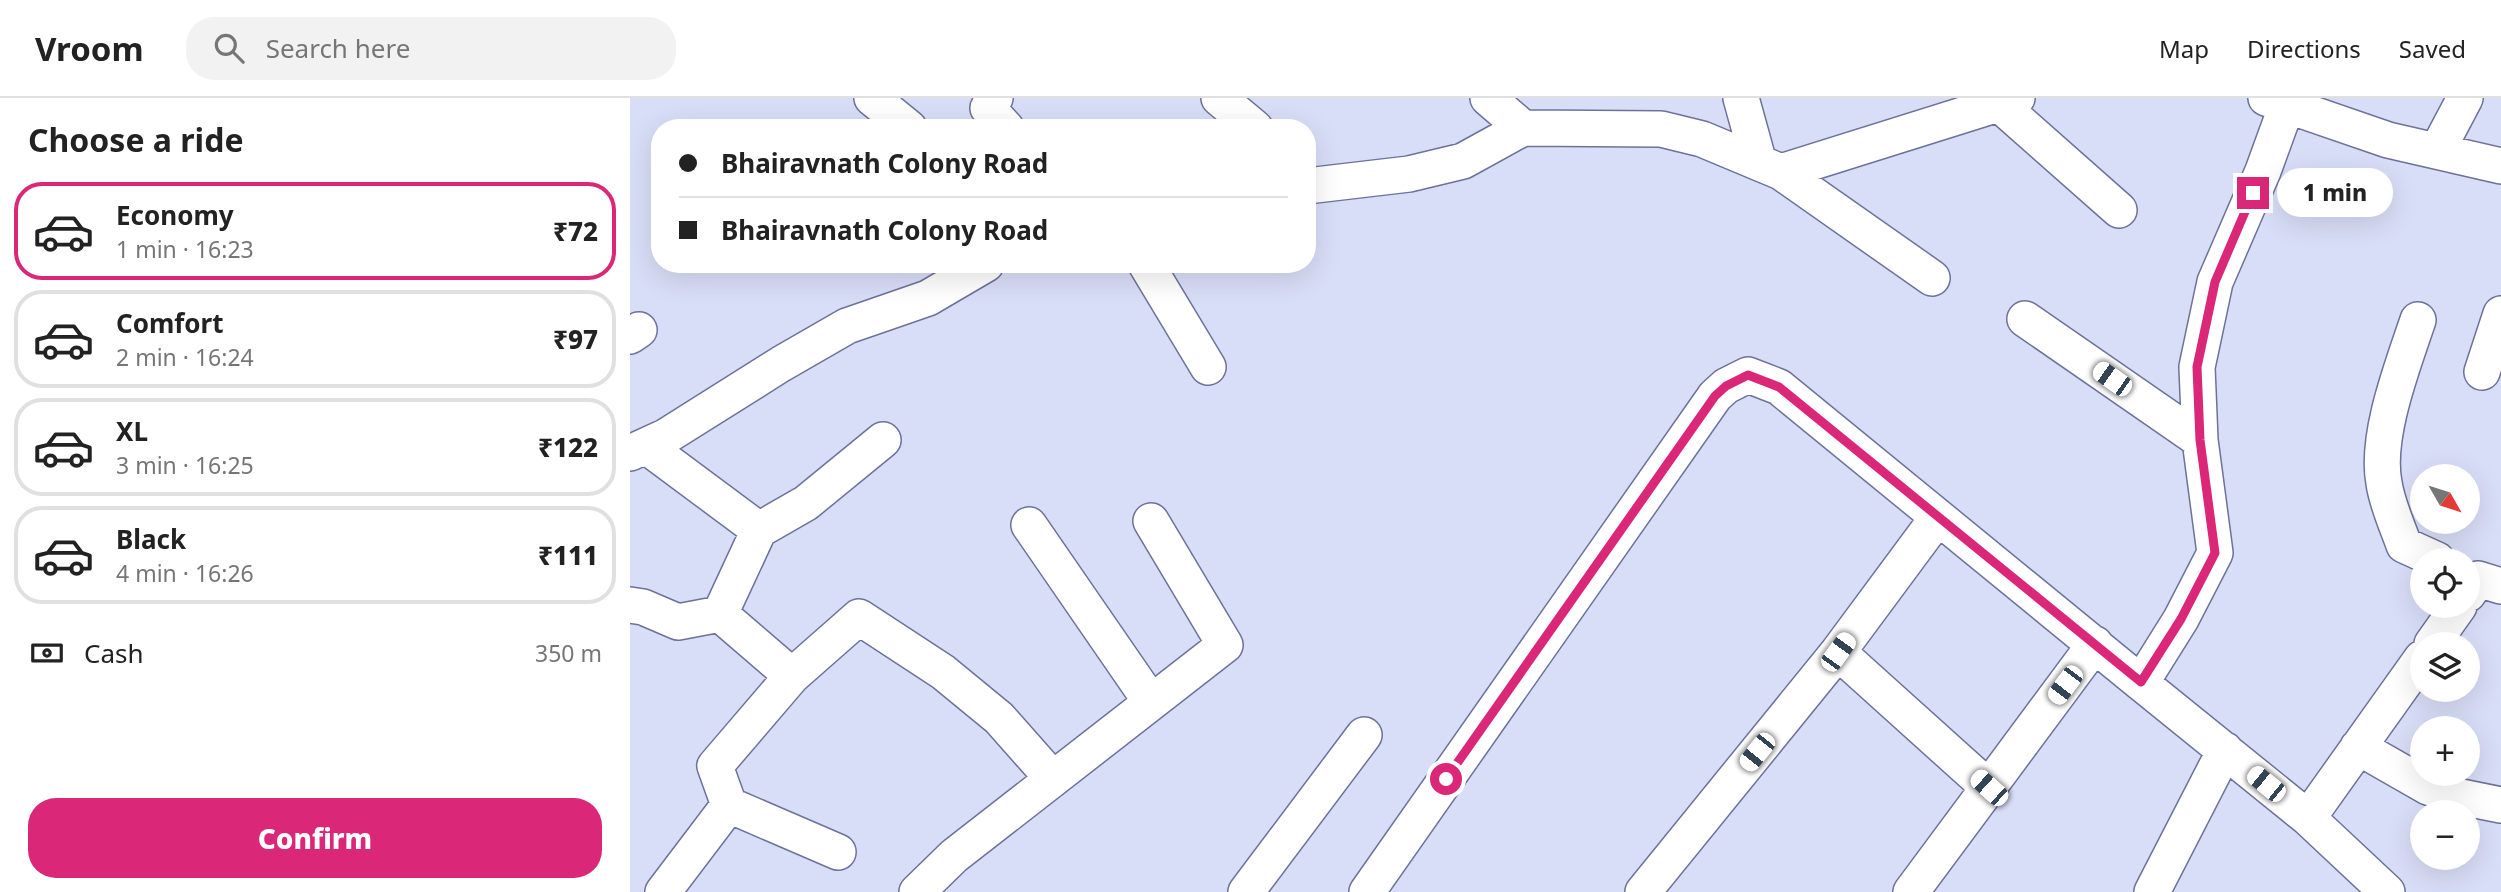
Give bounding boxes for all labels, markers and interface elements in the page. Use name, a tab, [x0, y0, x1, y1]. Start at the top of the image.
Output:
search box	[186, 17, 676, 80]
text: Vroom	[35, 26, 144, 71]
icon: search	[210, 29, 248, 67]
text: Search here	[266, 30, 410, 66]
text: Map	[2159, 32, 2209, 65]
text: Directions	[2247, 32, 2361, 65]
text: Saved	[2399, 32, 2466, 65]
text: Choose a ride	[28, 118, 244, 161]
text: Bhairavnath Colony Road	[721, 145, 1048, 181]
callout: 1 min	[2278, 168, 2393, 217]
text: 1 min	[2303, 176, 2367, 208]
route end	[2237, 177, 2269, 209]
text: Economy	[116, 197, 234, 233]
icon: car	[32, 200, 95, 263]
text: Bhairavnath Colony Road	[721, 212, 1048, 248]
text: ₹72	[553, 213, 598, 249]
text: 1 min · 16:23	[116, 233, 254, 265]
text: Comfort	[116, 305, 224, 341]
icon: car	[32, 308, 95, 371]
text: ₹97	[553, 321, 598, 357]
text: 2 min · 16:24	[116, 341, 254, 373]
car	[2089, 358, 2136, 400]
text: XL	[116, 413, 148, 449]
icon: car	[32, 416, 95, 479]
text: ₹122	[538, 429, 598, 465]
text: 3 min · 16:25	[116, 449, 254, 481]
north arrow	[2410, 464, 2480, 534]
map controls	[2410, 464, 2480, 870]
text: Black	[116, 521, 186, 557]
icon: car	[32, 524, 95, 587]
text: ₹111	[538, 537, 598, 573]
button: locate	[2410, 548, 2480, 618]
text: 4 min · 16:26	[116, 557, 254, 589]
car	[1818, 629, 1859, 675]
button: layers	[2410, 632, 2480, 702]
icon: cash	[28, 634, 66, 672]
text: Cash	[84, 635, 144, 671]
text: 350 m	[535, 637, 602, 669]
car	[2044, 662, 2087, 708]
button: +	[2410, 716, 2480, 786]
car	[1736, 729, 1779, 775]
route start	[1430, 763, 1462, 795]
car	[2244, 763, 2289, 805]
car	[1967, 766, 2012, 810]
button: Confirm	[28, 798, 602, 878]
button: −	[2410, 800, 2480, 870]

